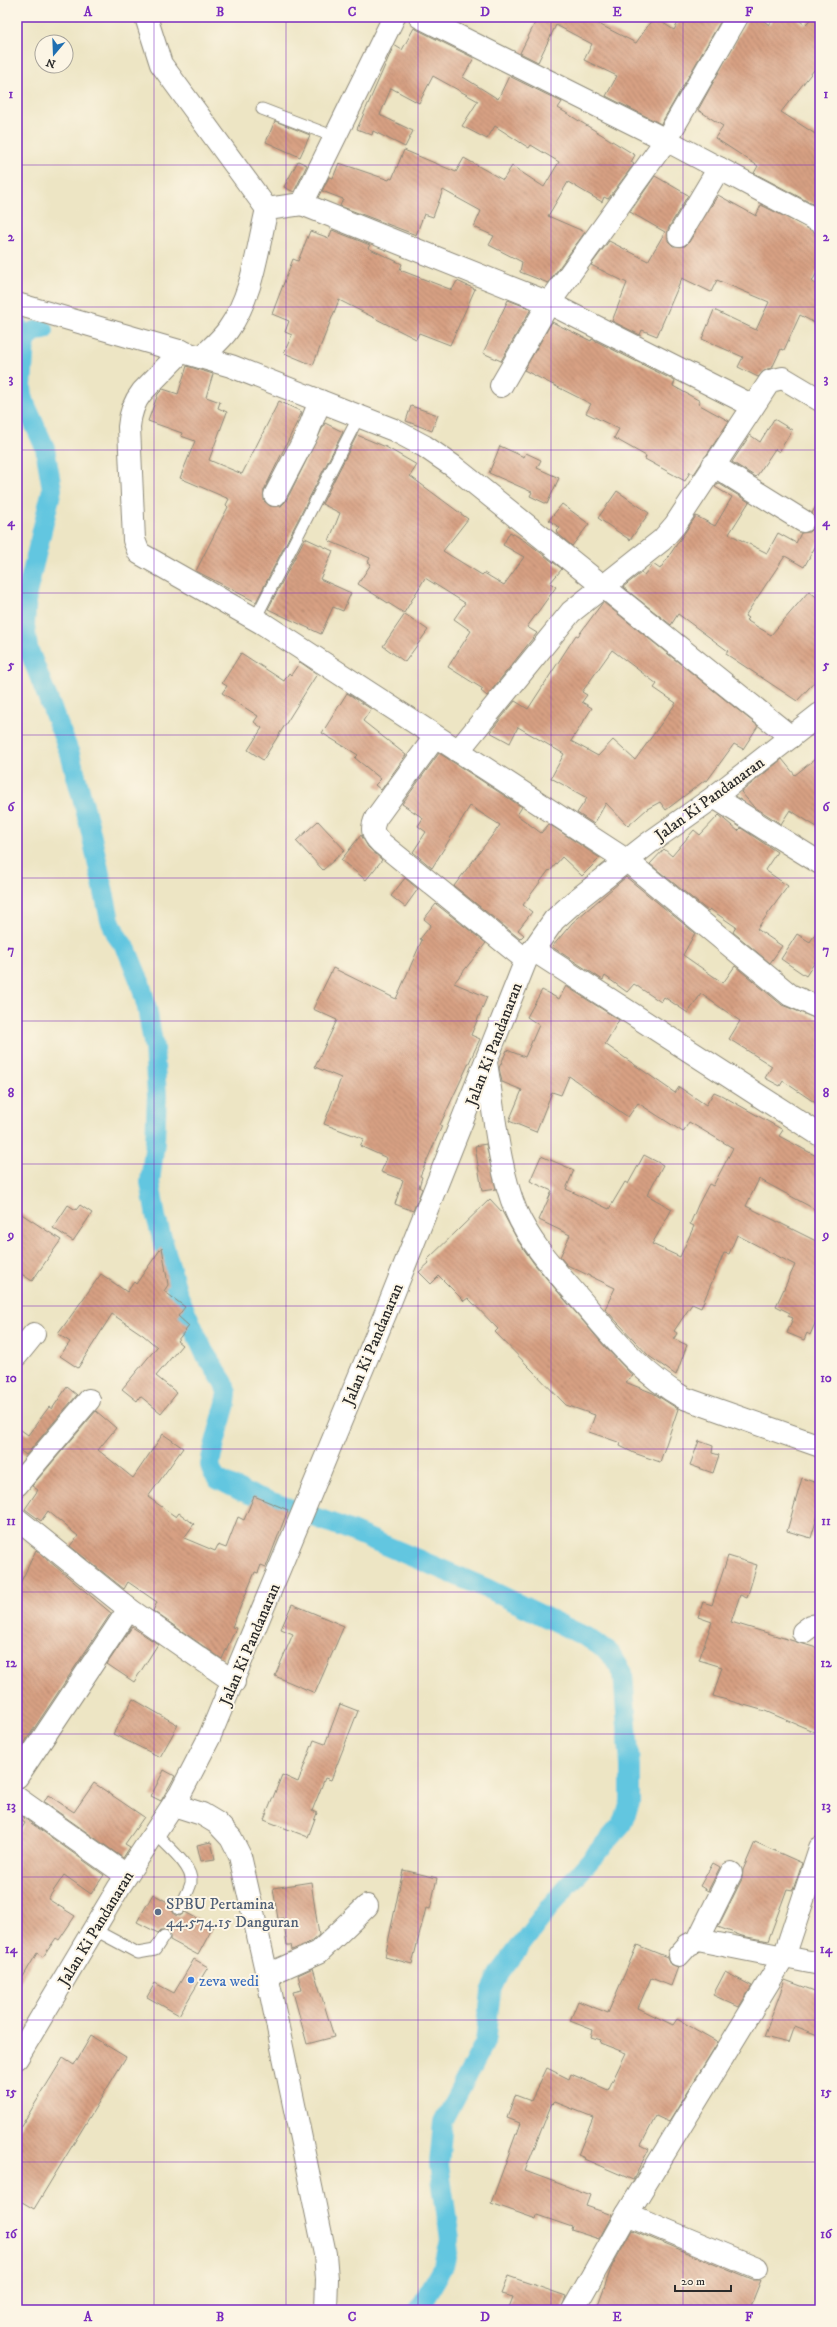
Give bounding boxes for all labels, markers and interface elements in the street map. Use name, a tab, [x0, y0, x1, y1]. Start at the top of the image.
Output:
text: A	[83, 4, 93, 20]
text: B	[216, 4, 224, 20]
text: C	[348, 4, 357, 20]
text: D	[480, 4, 490, 20]
text: E	[612, 4, 622, 20]
text: F	[745, 4, 754, 20]
north arrow	[34, 34, 74, 74]
text: N	[45, 54, 58, 71]
text: 1	[9, 86, 14, 102]
text: 1	[824, 86, 829, 102]
text: 2	[8, 229, 15, 245]
text: 2	[823, 229, 830, 245]
text: 3	[9, 371, 14, 387]
text: 3	[824, 371, 829, 387]
text: 4	[6, 514, 15, 531]
text: 4	[821, 514, 830, 531]
text: 5	[7, 657, 15, 673]
text: 5	[822, 657, 830, 673]
street label: Jalan Ki Pandanaran	[649, 752, 769, 846]
text: 6	[8, 799, 16, 815]
text: 6	[823, 799, 831, 815]
text: 7	[8, 942, 15, 958]
text: 7	[823, 942, 830, 958]
street label: Jalan Ki Pandanaran	[461, 979, 527, 1111]
text: 8	[8, 1085, 15, 1101]
text: 8	[823, 1085, 830, 1101]
text: 9	[7, 1227, 14, 1243]
text: 9	[822, 1227, 829, 1243]
street label: Jalan Ki Pandanaran	[337, 1280, 408, 1410]
text: 10	[5, 1370, 17, 1386]
text: 10	[820, 1370, 832, 1386]
text: 11	[6, 1513, 16, 1529]
text: 11	[821, 1513, 831, 1529]
street label: Jalan Ki Pandanaran	[214, 1580, 285, 1710]
text: 12	[5, 1655, 17, 1671]
text: 12	[820, 1655, 832, 1671]
text: 13	[6, 1798, 16, 1814]
text: 13	[821, 1798, 831, 1814]
street label: Jalan Ki Pandanaran	[53, 1867, 138, 1991]
place label: SPBU Pertamina 44.574.15 Danguran	[166, 1894, 299, 1932]
marker: SPBU Pertamina 44.574.15 Danguran	[153, 1907, 163, 1917]
text: 14	[5, 1941, 18, 1958]
text: 14	[820, 1941, 833, 1958]
place label: zeva wedi	[199, 1971, 259, 1991]
marker: zeva wedi	[186, 1975, 196, 1985]
text: 15	[5, 2084, 17, 2100]
text: 15	[820, 2084, 832, 2100]
text: 16	[5, 2226, 18, 2242]
text: 16	[820, 2226, 833, 2242]
scale bar	[675, 2267, 731, 2293]
text: 20 m	[681, 2274, 705, 2289]
text: A	[83, 2309, 93, 2325]
text: B	[216, 2309, 224, 2325]
text: C	[348, 2309, 357, 2325]
text: D	[480, 2309, 490, 2325]
text: E	[612, 2309, 622, 2325]
text: F	[745, 2309, 754, 2325]

